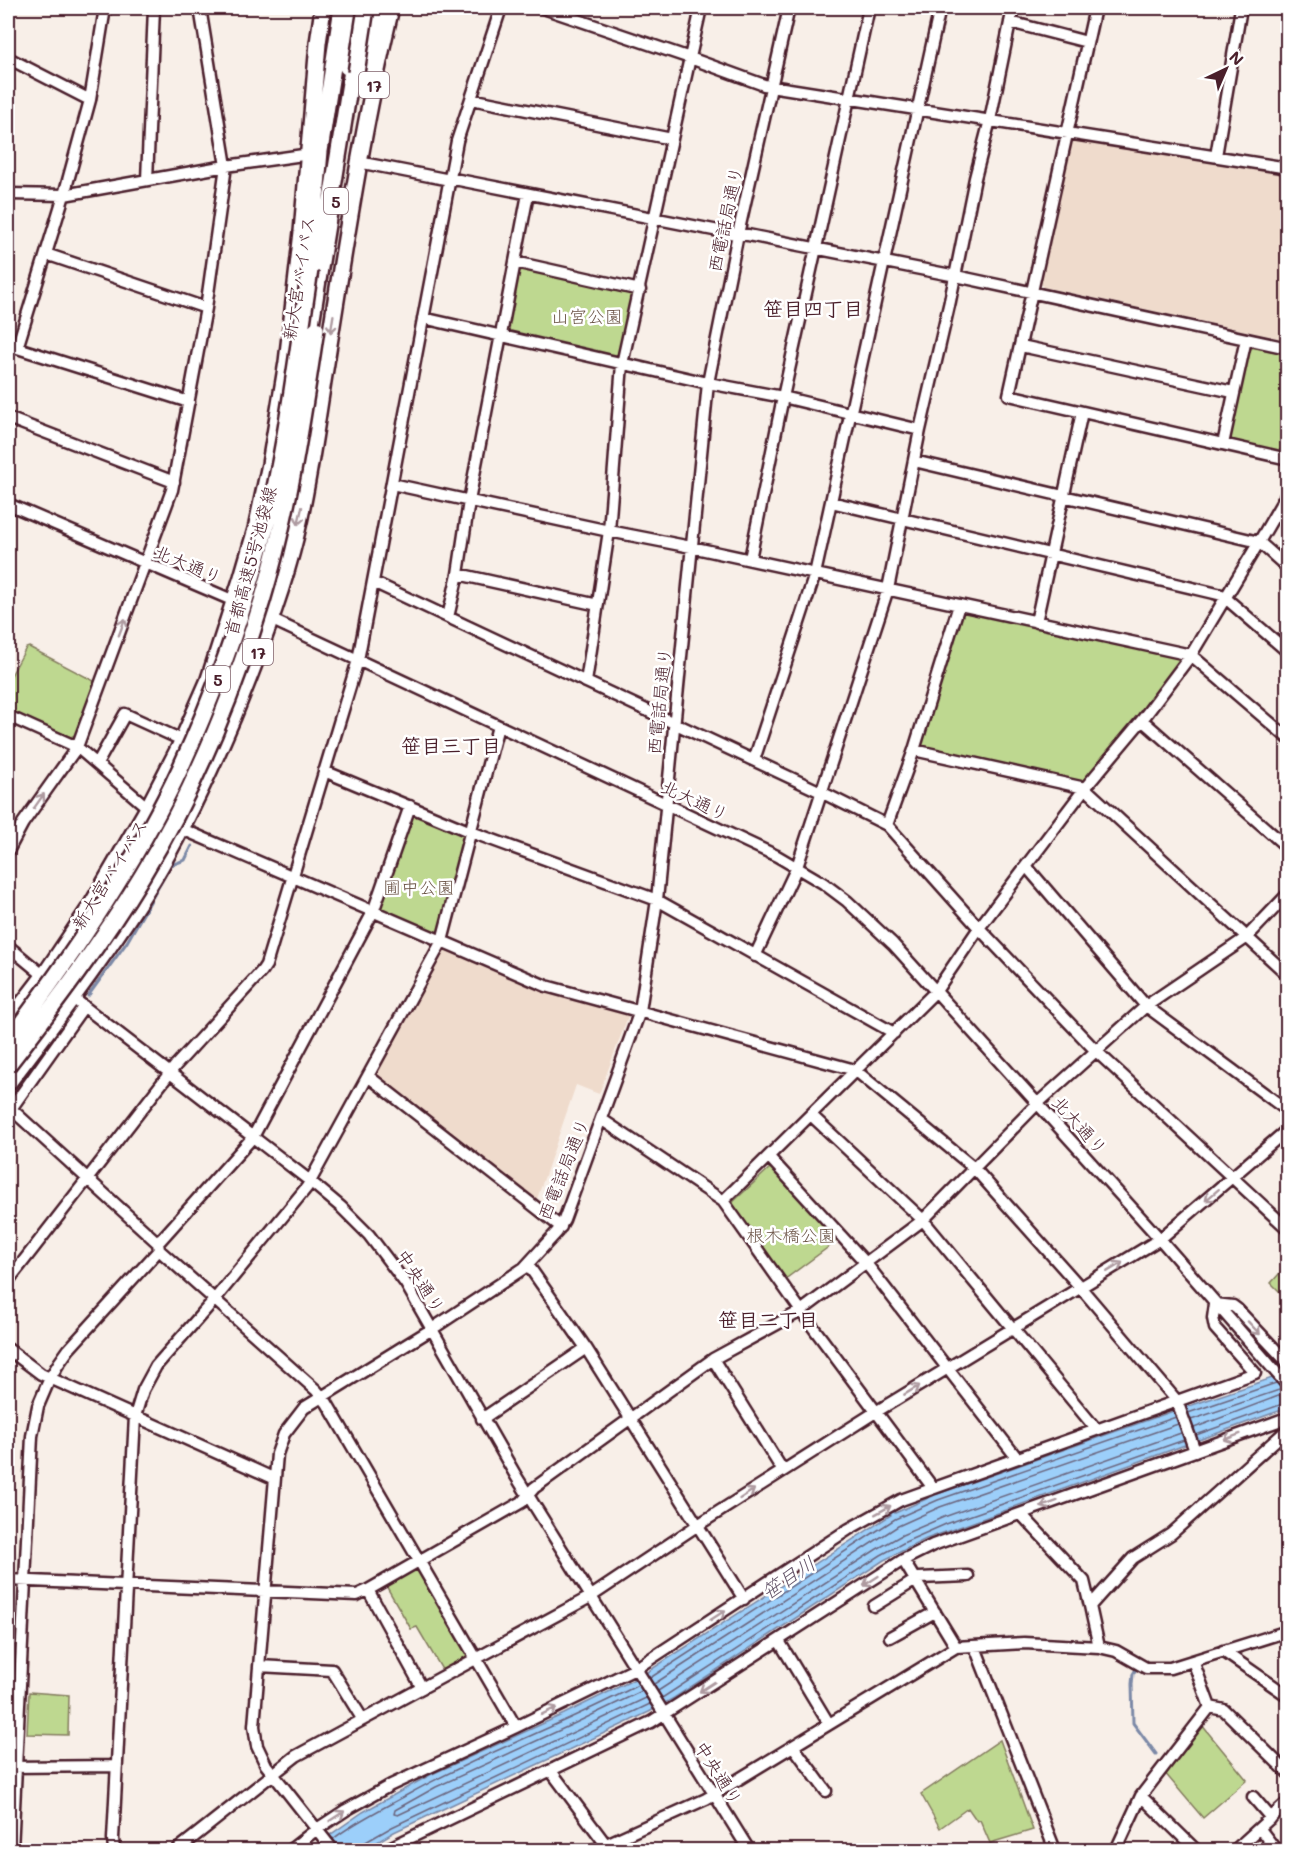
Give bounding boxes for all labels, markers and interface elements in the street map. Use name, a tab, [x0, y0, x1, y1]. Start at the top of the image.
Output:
north arrow	[1196, 39, 1256, 99]
text: N	[1225, 46, 1248, 70]
road number: 17	[359, 72, 389, 98]
street label: 西電話局通り	[702, 164, 748, 274]
road number: 5	[324, 188, 348, 214]
street label: 新大宮バイパス	[276, 214, 320, 342]
district label: 笹目四丁目	[763, 295, 863, 321]
park label: 山宮公園	[551, 304, 623, 328]
one-way arrow	[326, 313, 337, 333]
street label: 首都高速5号池袋線	[218, 483, 282, 639]
one-way arrow	[294, 506, 305, 525]
street label: 北大通り	[150, 539, 226, 589]
one-way arrow	[117, 618, 128, 636]
road number: 17	[243, 639, 273, 665]
street label: 西電話局通り	[641, 646, 677, 756]
road number: 5	[206, 666, 230, 692]
district label: 笹目三丁目	[401, 732, 501, 758]
street label: 北大通り	[657, 774, 733, 826]
one-way arrow	[33, 794, 45, 810]
street label: 新大宮バイパス	[66, 814, 152, 934]
park label: 圃中公園	[383, 875, 455, 899]
street label: 北大通り	[1047, 1090, 1113, 1160]
street label: 西電話局通り	[532, 1114, 594, 1224]
one-way arrow	[1205, 1188, 1220, 1202]
park label: 根木橋公園	[746, 1223, 836, 1247]
street label: 中央通り	[391, 1244, 451, 1318]
one-way arrow	[1106, 1261, 1123, 1273]
district label: 笹目二丁目	[718, 1306, 818, 1332]
one-way arrow	[1247, 1320, 1261, 1335]
one-way arrow	[903, 1383, 920, 1395]
one-way arrow	[1223, 1433, 1242, 1444]
one-way arrow	[738, 1488, 755, 1500]
one-way arrow	[1040, 1499, 1059, 1510]
one-way arrow	[874, 1504, 891, 1516]
water label: 笹目川	[756, 1549, 820, 1605]
one-way arrow	[863, 1576, 880, 1588]
one-way arrow	[710, 1609, 726, 1621]
one-way arrow	[699, 1682, 716, 1694]
one-way arrow	[540, 1705, 558, 1716]
street label: 中央通り	[690, 1736, 748, 1810]
one-way arrow	[328, 1810, 345, 1822]

